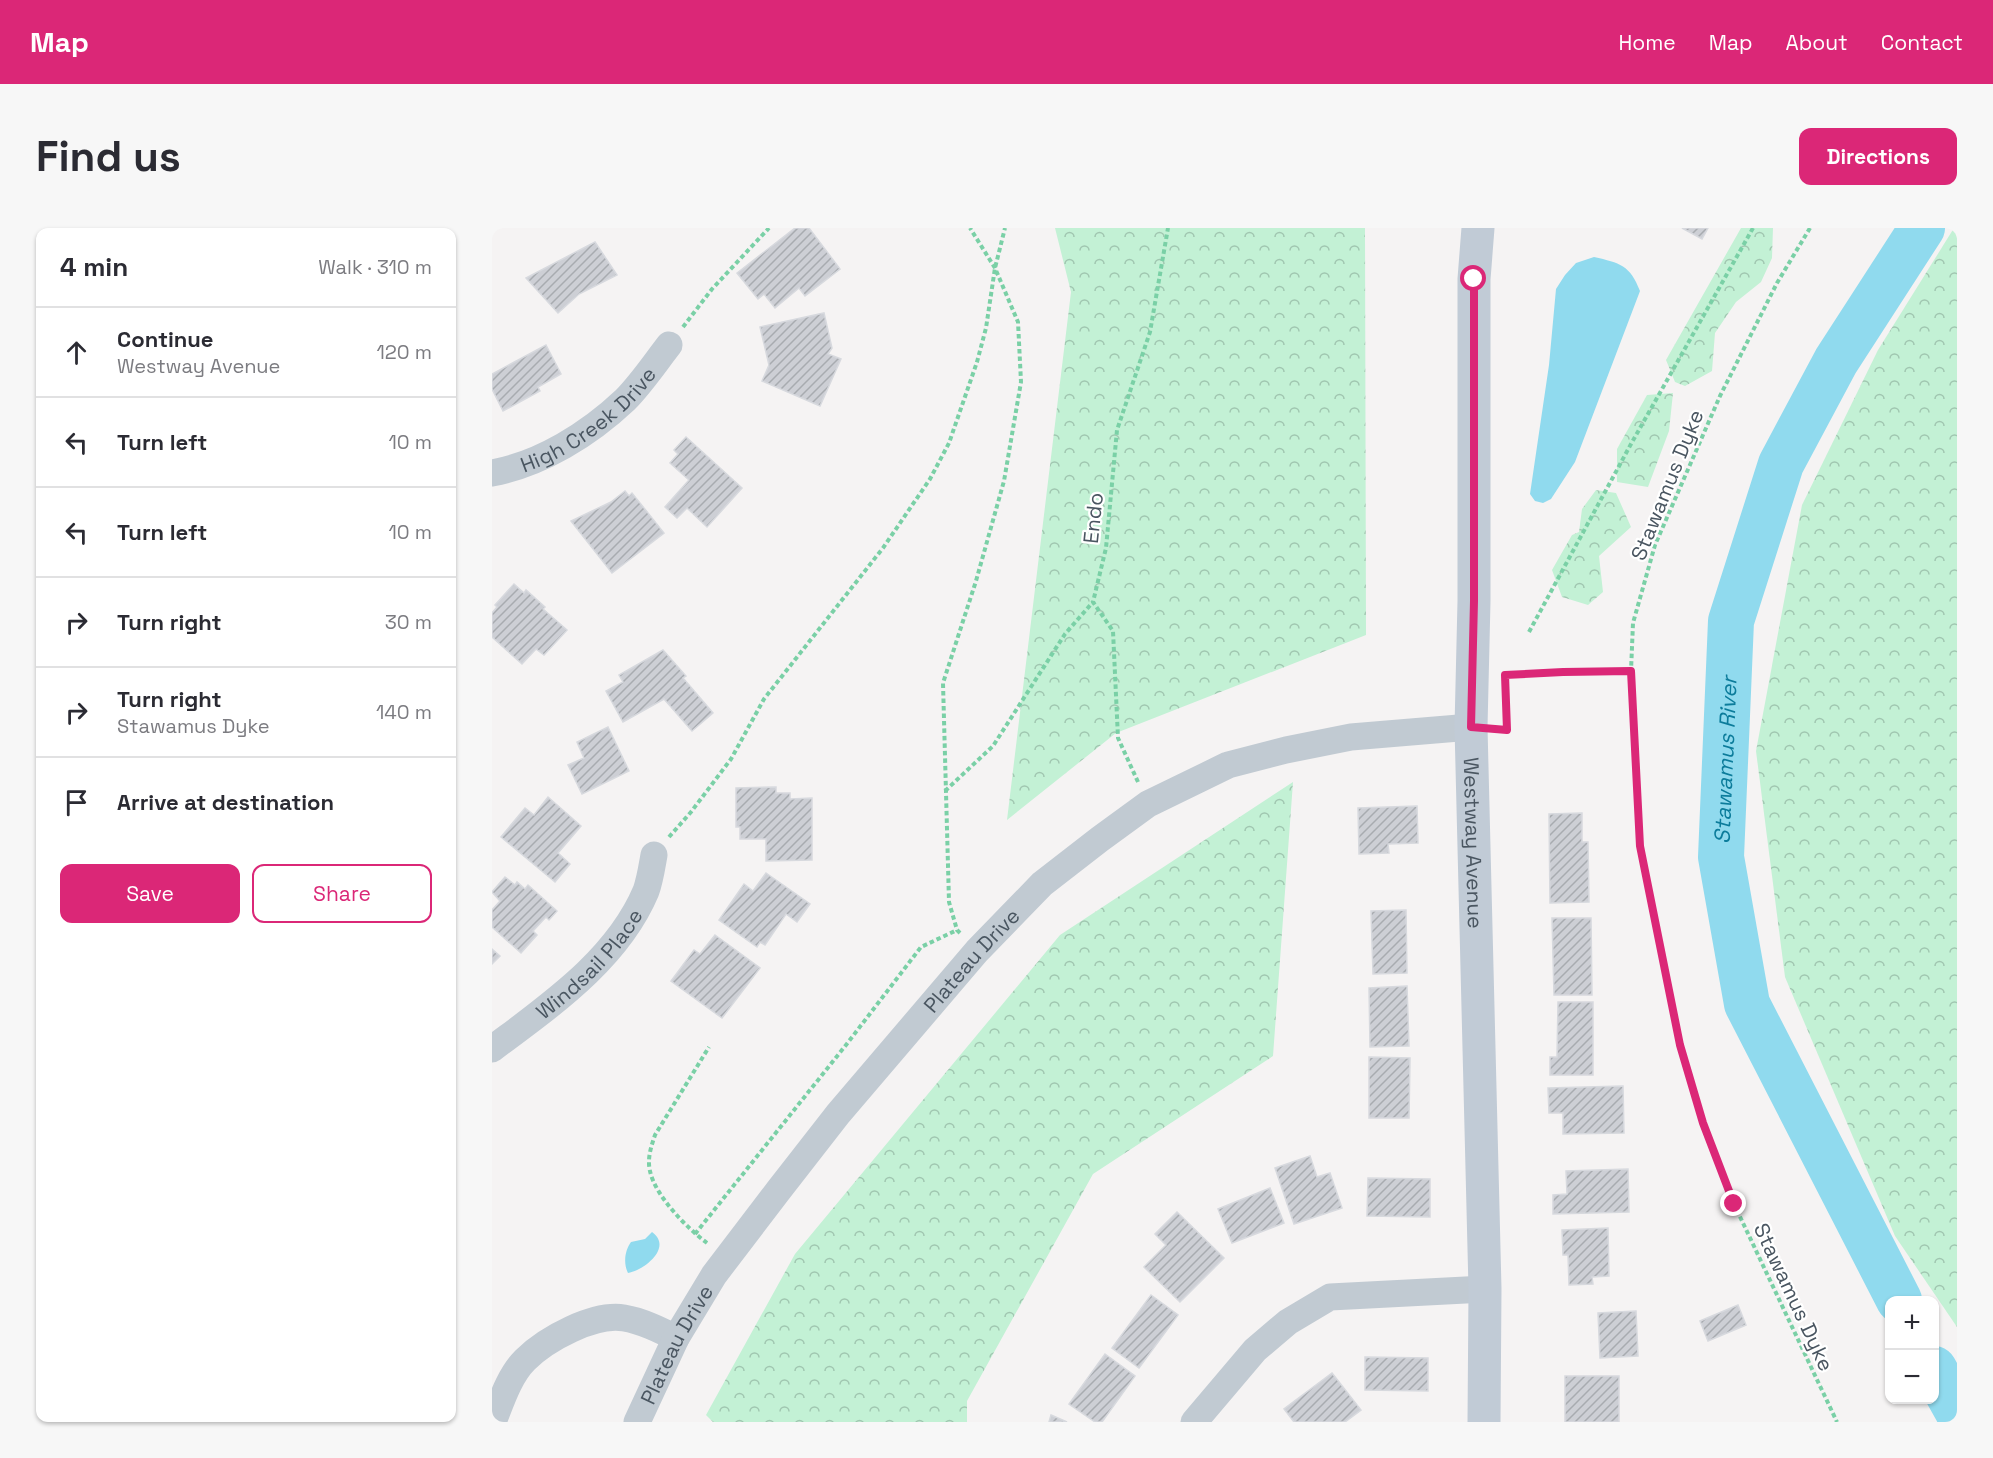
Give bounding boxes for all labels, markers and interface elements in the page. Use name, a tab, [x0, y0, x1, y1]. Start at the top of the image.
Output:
text: Map	[30, 24, 89, 60]
text: Home	[1618, 29, 1676, 56]
text: Map	[1709, 29, 1753, 56]
text: About	[1786, 29, 1848, 56]
text: Contact	[1881, 29, 1963, 56]
button: Directions	[1799, 128, 1957, 185]
text: Find us	[36, 130, 181, 183]
text: 4 min	[60, 250, 128, 284]
text: Walk · 310 m	[318, 254, 432, 280]
route start	[1460, 265, 1486, 291]
text: Continue	[117, 325, 213, 353]
icon: ahead	[60, 336, 93, 369]
text: 120 m	[376, 339, 432, 365]
text: Westway Avenue	[117, 353, 280, 379]
street label: High Creek Drive	[516, 361, 662, 478]
street label: Stawamus Dyke	[1624, 406, 1710, 564]
icon: left	[60, 426, 93, 459]
text: Turn left	[117, 428, 207, 456]
text: 10 m	[388, 429, 432, 455]
street label: Endo	[1077, 491, 1109, 545]
icon: left	[60, 516, 93, 549]
text: Turn left	[117, 518, 207, 546]
text: 10 m	[388, 519, 432, 545]
icon: right	[60, 606, 93, 639]
text: Turn right	[117, 608, 222, 636]
text: 30 m	[385, 609, 432, 635]
water label: Stawamus River	[1708, 673, 1743, 844]
text: Turn right	[117, 685, 222, 713]
icon: right	[60, 696, 93, 729]
text: 140 m	[376, 699, 432, 725]
text: Stawamus Dyke	[117, 713, 270, 739]
street label: Westway Avenue	[1458, 757, 1490, 929]
icon: arrive	[60, 786, 93, 819]
text: Arrive at destination	[117, 788, 334, 816]
button: Save	[60, 864, 240, 923]
button: Share	[252, 864, 432, 923]
street label: Plateau Drive	[917, 902, 1025, 1018]
street label: Windsail Place	[530, 904, 648, 1025]
route end	[1720, 1190, 1746, 1216]
street label: Stawamus Dyke	[1748, 1219, 1840, 1375]
street label: Plateau Drive	[634, 1280, 719, 1408]
map controls	[1885, 1296, 1939, 1404]
button: +	[1885, 1296, 1939, 1350]
button: −	[1885, 1350, 1939, 1404]

